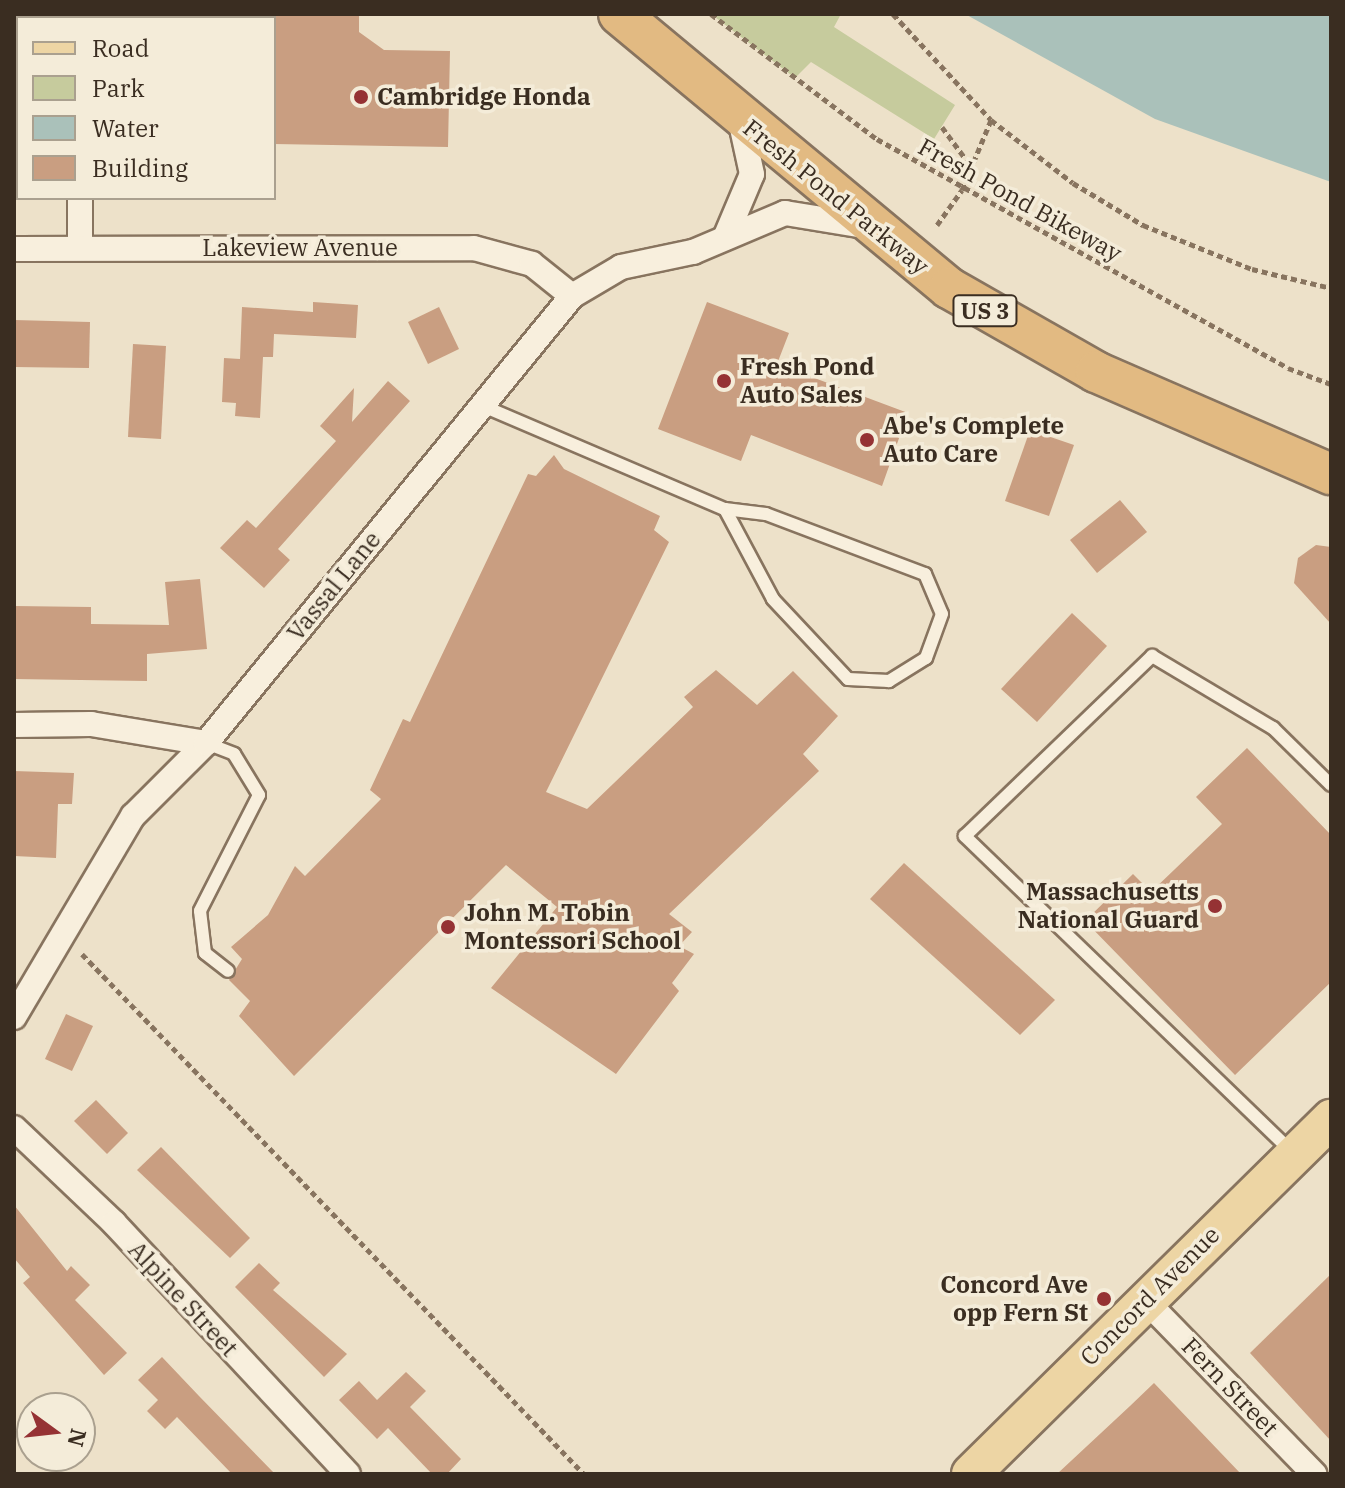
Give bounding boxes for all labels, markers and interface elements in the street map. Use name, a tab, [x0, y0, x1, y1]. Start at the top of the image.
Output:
legend	[16, 16, 276, 200]
text: Road	[92, 32, 149, 64]
text: Park	[92, 72, 144, 104]
place label: Cambridge Honda	[377, 83, 591, 111]
marker: Cambridge Honda	[352, 88, 370, 106]
text: Water	[92, 112, 159, 144]
street label: Fresh Pond Parkway	[737, 113, 935, 281]
street label: Fresh Pond Bikeway	[913, 132, 1127, 268]
text: Building	[92, 152, 188, 184]
street label: Lakeview Avenue	[202, 234, 398, 262]
road number: US 3	[951, 293, 1019, 329]
place label: Fresh Pond Auto Sales	[740, 353, 874, 409]
marker: Fresh Pond Auto Sales	[715, 372, 733, 390]
place label: Abe's Complete Auto Care	[883, 412, 1064, 468]
marker: Abe's Complete Auto Care	[858, 431, 876, 449]
street label: Vassal Lane	[281, 526, 387, 646]
place label: Massachusetts National Guard	[1018, 878, 1199, 934]
marker: Massachusetts National Guard	[1206, 897, 1224, 915]
place label: John M. Tobin Montessori School	[464, 899, 681, 955]
marker: John M. Tobin Montessori School	[439, 918, 457, 936]
street label: Concord Avenue	[1074, 1220, 1226, 1372]
street label: Alpine Street	[122, 1235, 244, 1363]
place label: Concord Ave opp Fern St	[940, 1271, 1088, 1327]
marker: Concord Ave opp Fern St	[1095, 1290, 1113, 1308]
street label: Fern Street	[1176, 1332, 1284, 1442]
north arrow	[16, 1392, 96, 1472]
text: N	[61, 1426, 94, 1450]

